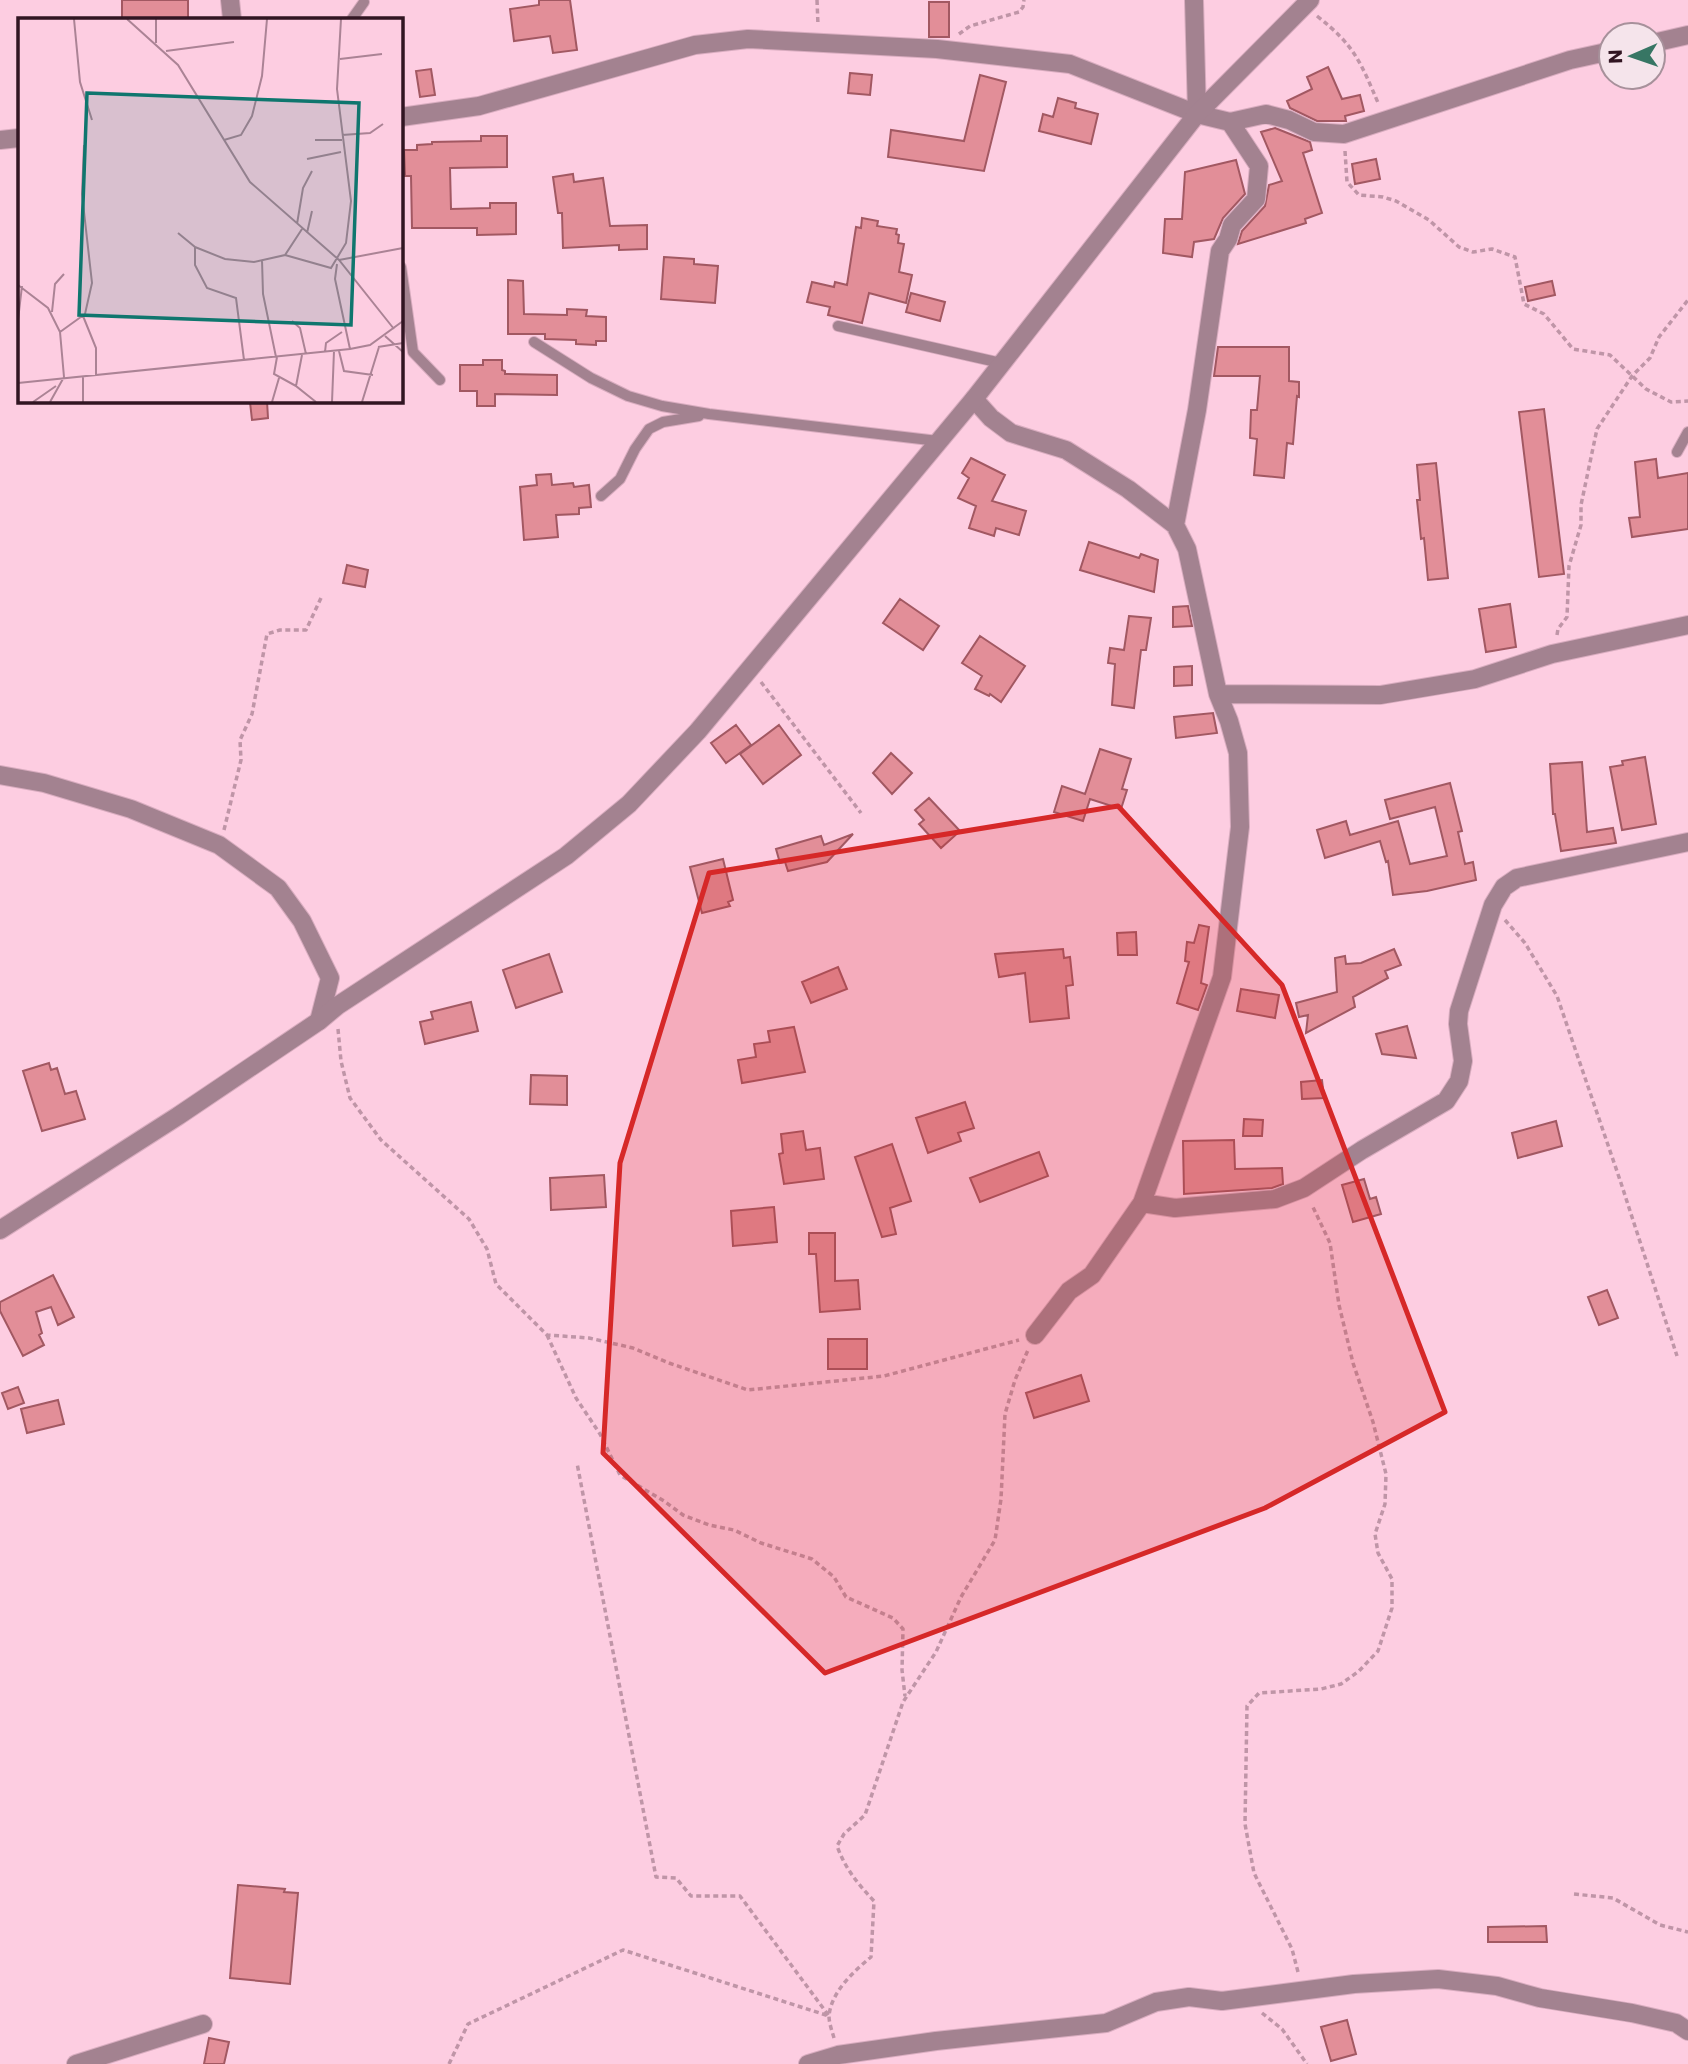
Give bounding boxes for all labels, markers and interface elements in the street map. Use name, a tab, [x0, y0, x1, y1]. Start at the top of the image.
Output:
inset map	[18, 18, 402, 402]
north arrow	[1597, 21, 1667, 91]
text: N	[1602, 49, 1629, 64]

